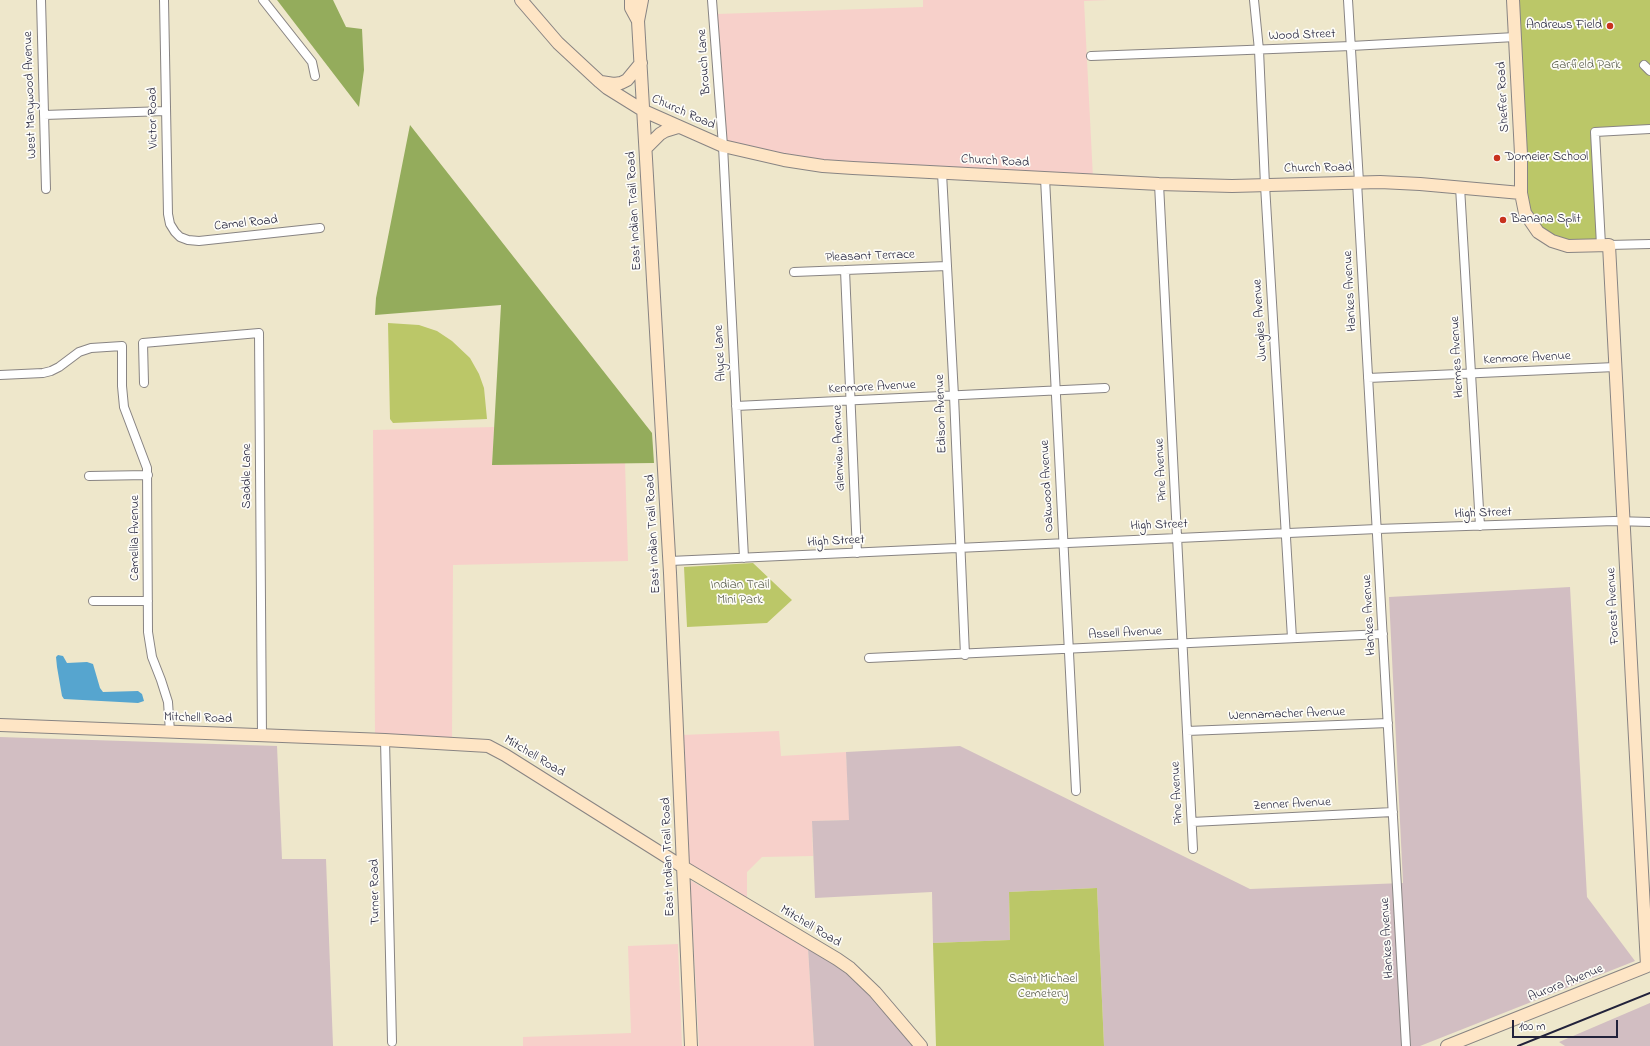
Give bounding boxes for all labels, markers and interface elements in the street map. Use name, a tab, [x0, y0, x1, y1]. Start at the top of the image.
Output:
place label: Andrews Field	[1526, 18, 1602, 34]
marker: Andrews Field	[1605, 21, 1615, 31]
street label: Wood Street	[1268, 27, 1336, 45]
street label: Brouch Lane	[695, 28, 715, 96]
street label: West Marywood Avenue	[21, 31, 41, 159]
park label: Garfield Park	[1551, 58, 1621, 74]
street label: Sheffer Road	[1494, 61, 1514, 133]
street label: Victor Road	[146, 87, 162, 149]
street label: Church Road	[649, 92, 717, 134]
place label: Domeier School	[1505, 150, 1588, 166]
street label: East Indian Trail Road	[624, 151, 646, 271]
street label: Church Road	[961, 152, 1029, 172]
marker: Domeier School	[1492, 153, 1502, 163]
street label: Church Road	[1284, 161, 1352, 177]
place label: Banana Split	[1511, 212, 1581, 228]
street label: Camel Road	[213, 213, 279, 235]
marker: Banana Split	[1498, 215, 1508, 225]
street label: Pleasant Terrace	[825, 248, 915, 266]
street label: Hankes Avenue	[1341, 250, 1361, 332]
street label: Jungles Avenue	[1250, 278, 1272, 362]
street label: Hermes Avenue	[1448, 316, 1468, 398]
street label: Alyce Lane	[712, 324, 730, 382]
street label: Kenmore Avenue	[1483, 349, 1571, 369]
street label: Edison Avenue	[933, 374, 951, 454]
street label: Kenmore Avenue	[828, 378, 916, 398]
street label: Glenview Avenue	[831, 405, 849, 491]
street label: Pine Avenue	[1153, 438, 1171, 502]
street label: Oakwood Avenue	[1038, 439, 1058, 533]
street label: Saddle Lane	[240, 443, 256, 509]
street label: East Indian Trail Road	[643, 474, 665, 594]
street label: Camellia Avenue	[128, 495, 144, 581]
street label: High Street	[1454, 505, 1512, 523]
street label: High Street	[1130, 517, 1188, 535]
street label: High Street	[807, 533, 865, 551]
street label: Forest Avenue	[1604, 567, 1624, 645]
street label: Hankes Avenue	[1360, 574, 1380, 656]
park label: Indian Trail Mini Park	[711, 578, 769, 609]
street label: Assell Avenue	[1088, 624, 1162, 644]
street label: Wennamacher Avenue	[1228, 705, 1346, 725]
street label: Mitchell Road	[164, 710, 232, 728]
street label: Mitchell Road	[501, 733, 567, 781]
street label: Pine Avenue	[1169, 761, 1187, 825]
street label: Zenner Avenue	[1253, 795, 1331, 815]
street label: East Indian Trail Road	[659, 797, 679, 917]
street label: Turner Road	[368, 859, 384, 925]
street label: Hankes Avenue	[1378, 897, 1398, 979]
street label: Mitchell Road	[777, 903, 843, 951]
street label: Aurora Avenue	[1526, 962, 1606, 1006]
park label: Saint Michael Cemetery	[1009, 972, 1077, 1003]
scale bar	[1514, 1012, 1620, 1038]
text: 100 m	[1519, 1018, 1546, 1036]

